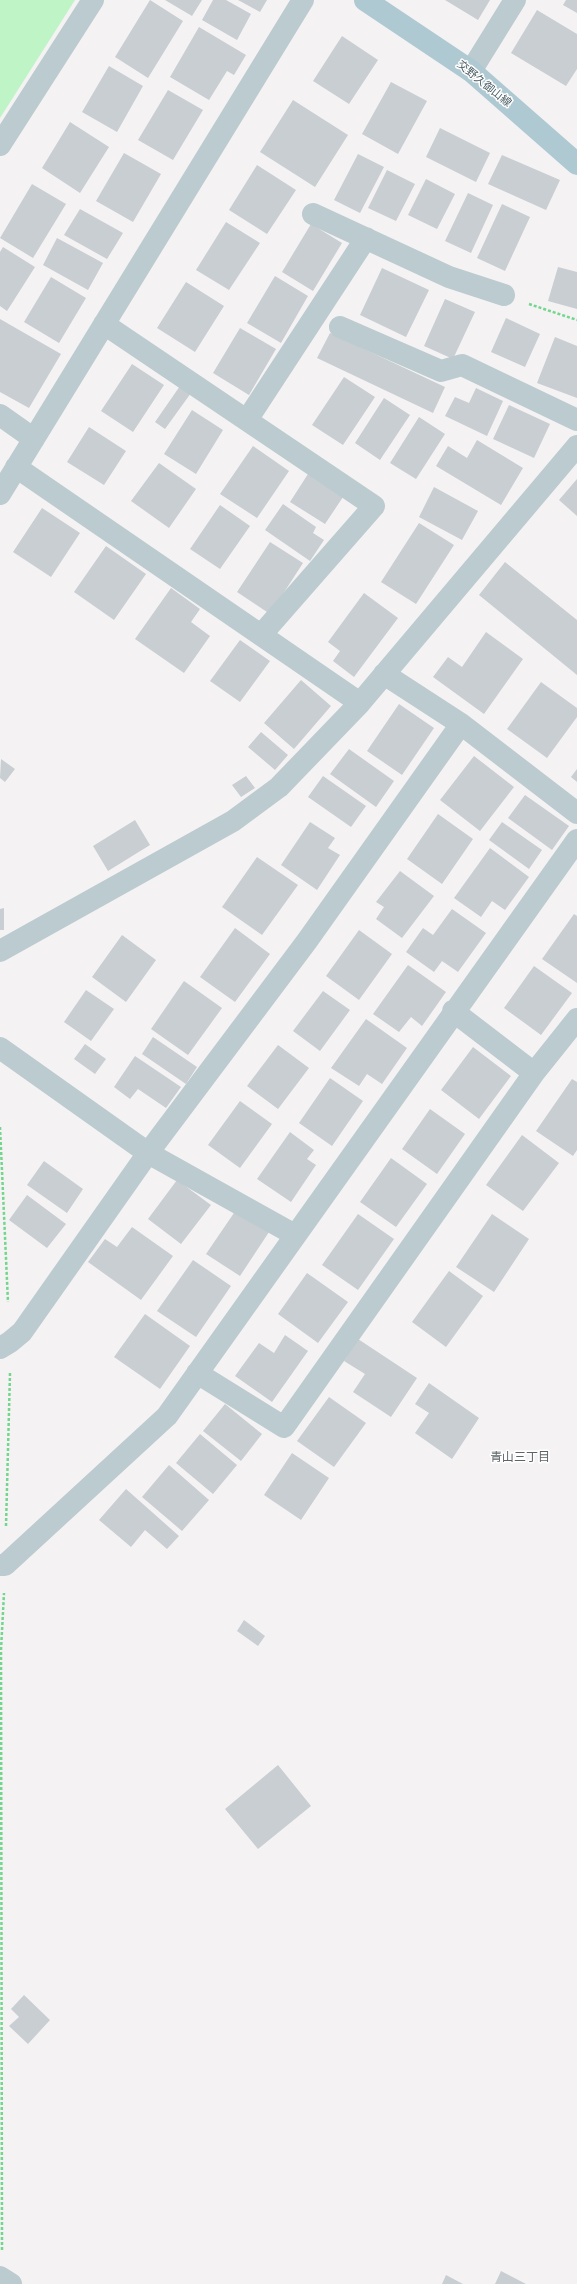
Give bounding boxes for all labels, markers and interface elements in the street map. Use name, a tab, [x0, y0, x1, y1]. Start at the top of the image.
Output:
street label: 交野久御山線	[454, 58, 514, 110]
district label: 青山三丁目	[490, 1451, 550, 1465]

